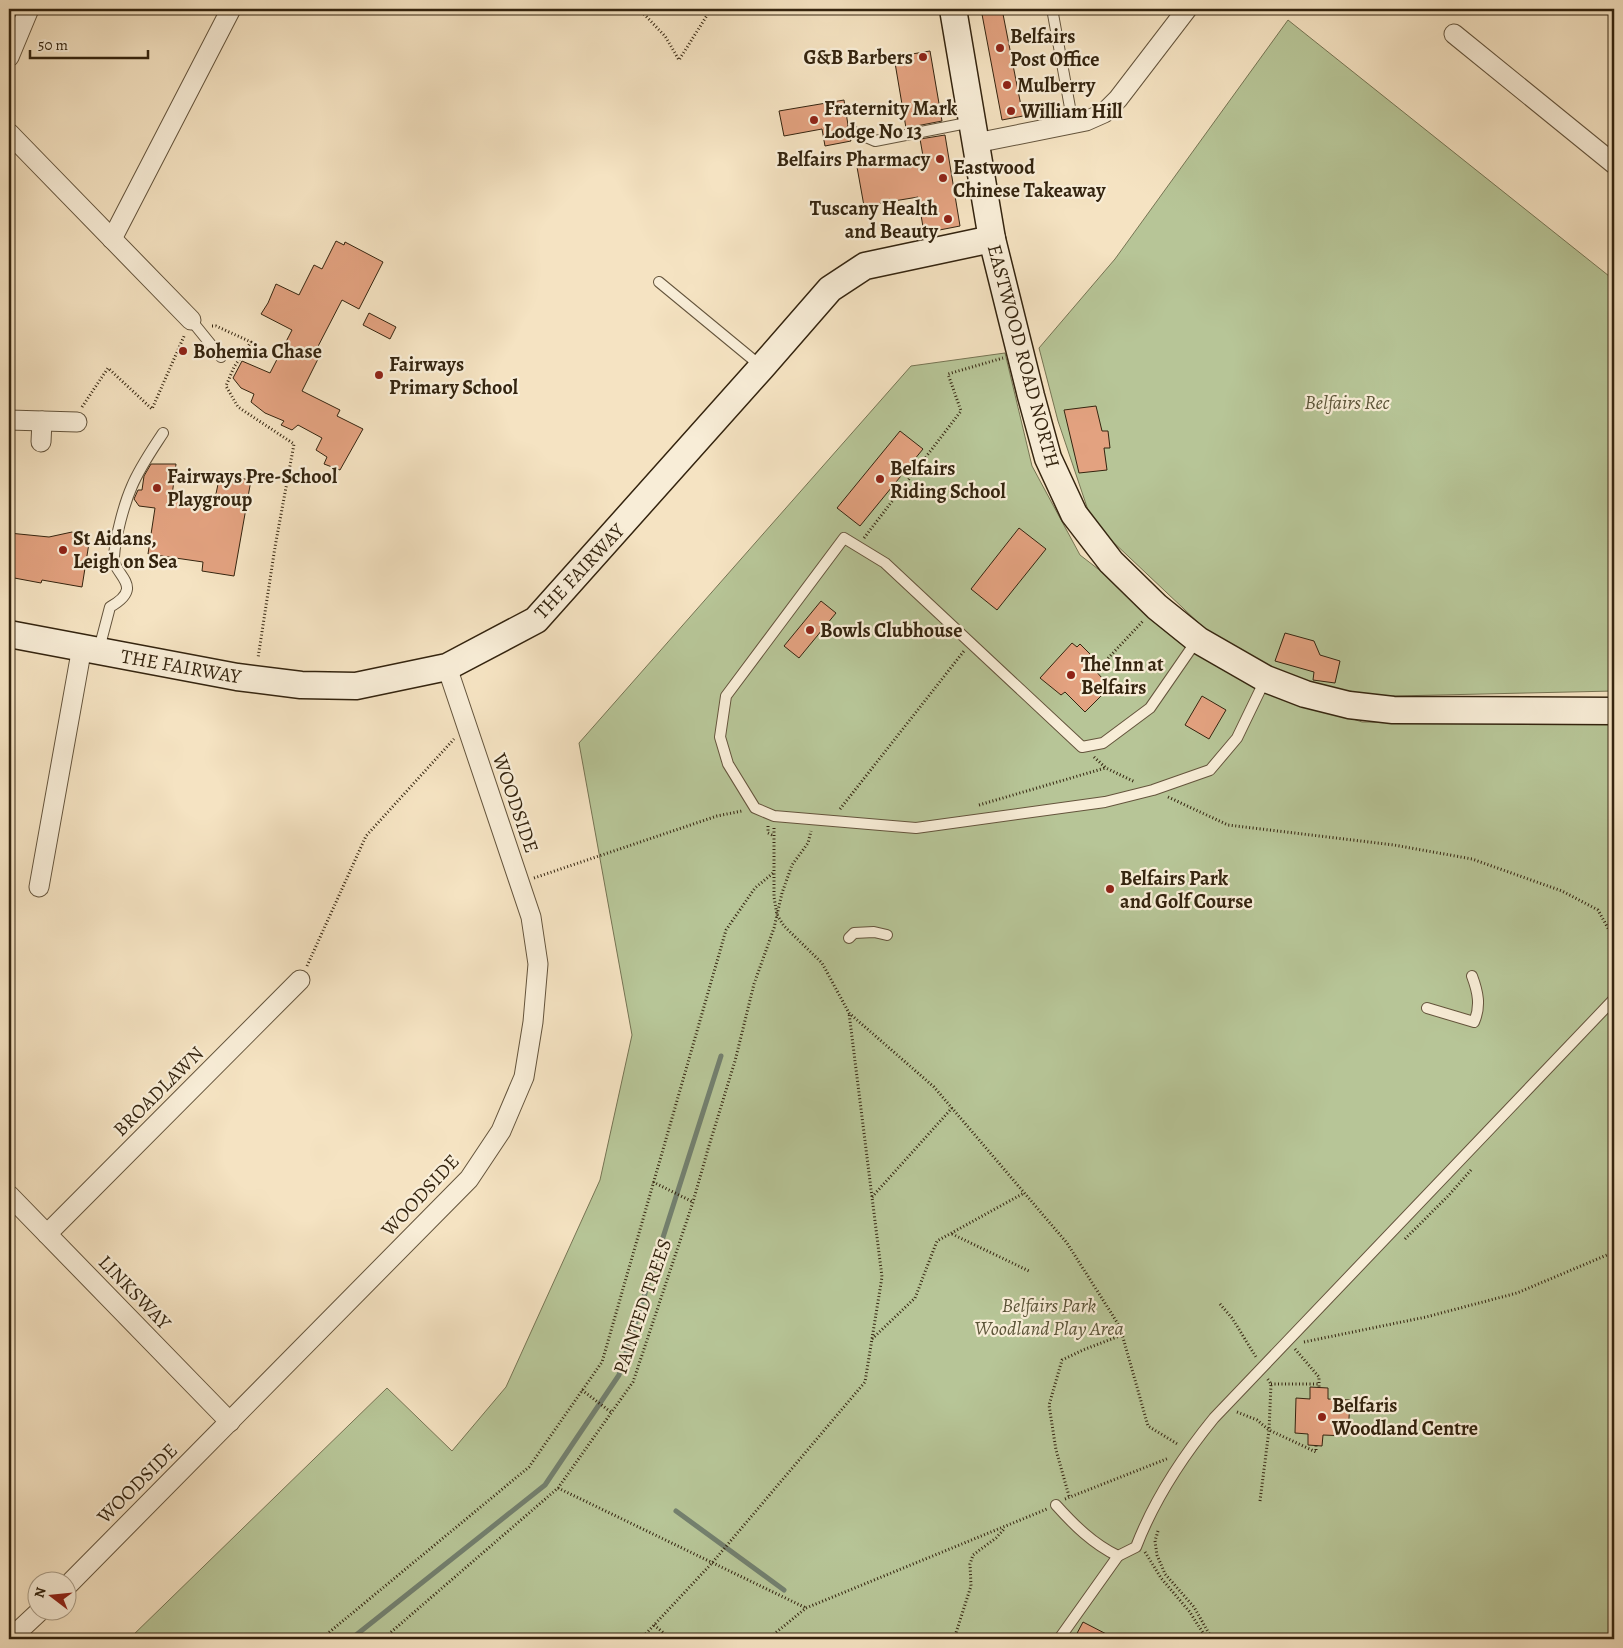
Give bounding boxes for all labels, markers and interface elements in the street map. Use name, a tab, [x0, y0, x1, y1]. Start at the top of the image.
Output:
place label: Belfairs Post Office	[1010, 23, 1099, 73]
scale bar	[30, 28, 148, 60]
text: 50 m	[38, 35, 68, 55]
marker: Belfairs Post Office	[994, 42, 1006, 54]
place label: G&B Barbers	[803, 44, 913, 71]
marker: G&B Barbers	[917, 51, 929, 63]
place label: Mulberry	[1017, 72, 1096, 99]
marker: Mulberry	[1001, 79, 1013, 91]
place label: Fraternity Mark Lodge No 13	[824, 95, 958, 145]
place label: William Hill	[1020, 98, 1123, 125]
marker: William Hill	[1005, 105, 1017, 117]
marker: Fraternity Mark Lodge No 13	[808, 114, 820, 126]
place label: Belfairs Pharmacy	[777, 146, 931, 173]
marker: Belfairs Pharmacy	[934, 153, 946, 165]
place label: Eastwood Chinese Takeaway	[953, 154, 1106, 204]
marker: Eastwood Chinese Takeaway	[937, 172, 949, 184]
place label: Tuscany Health and Beauty	[810, 195, 939, 245]
marker: Tuscany Health and Beauty	[942, 213, 954, 225]
street label: EASTWOOD ROAD NORTH	[981, 241, 1066, 471]
place label: Bohemia Chase	[193, 338, 322, 365]
marker: Bohemia Chase	[177, 345, 189, 357]
place label: Fairways Primary School	[389, 351, 519, 401]
marker: Fairways Primary School	[373, 369, 385, 381]
park label: Belfairs Rec	[1305, 389, 1390, 416]
place label: Belfairs Riding School	[890, 455, 1007, 505]
place label: Fairways Pre-School Playgroup	[167, 463, 338, 513]
marker: Belfairs Riding School	[874, 473, 886, 485]
marker: Fairways Pre-School Playgroup	[151, 482, 163, 494]
street label: THE FAIRWAY	[528, 517, 632, 625]
place label: St Aidans, Leigh on Sea	[73, 525, 178, 575]
marker: St Aidans, Leigh on Sea	[57, 544, 69, 556]
place label: Bowls Clubhouse	[820, 617, 962, 644]
marker: Bowls Clubhouse	[804, 624, 816, 636]
street label: THE FAIRWAY	[119, 643, 244, 691]
place label: The Inn at Belfairs	[1081, 651, 1164, 701]
marker: The Inn at Belfairs	[1065, 669, 1077, 681]
street label: WOODSIDE	[486, 749, 545, 856]
place label: Belfairs Park and Golf Course	[1120, 865, 1253, 915]
marker: Belfairs Park and Golf Course	[1104, 883, 1116, 895]
street label: BROADLAWN	[107, 1040, 210, 1143]
street label: WOODSIDE	[375, 1148, 466, 1243]
street label: PAINTED TREES	[607, 1235, 678, 1377]
street label: LINKSWAY	[92, 1249, 178, 1336]
park label: Belfairs Park Woodland Play Area	[974, 1292, 1124, 1342]
place label: Belfaris Woodland Centre	[1331, 1392, 1478, 1442]
marker: Belfaris Woodland Centre	[1316, 1411, 1328, 1423]
street label: WOODSIDE	[91, 1437, 183, 1530]
north arrow	[28, 1570, 78, 1620]
text: N	[29, 1585, 51, 1600]

